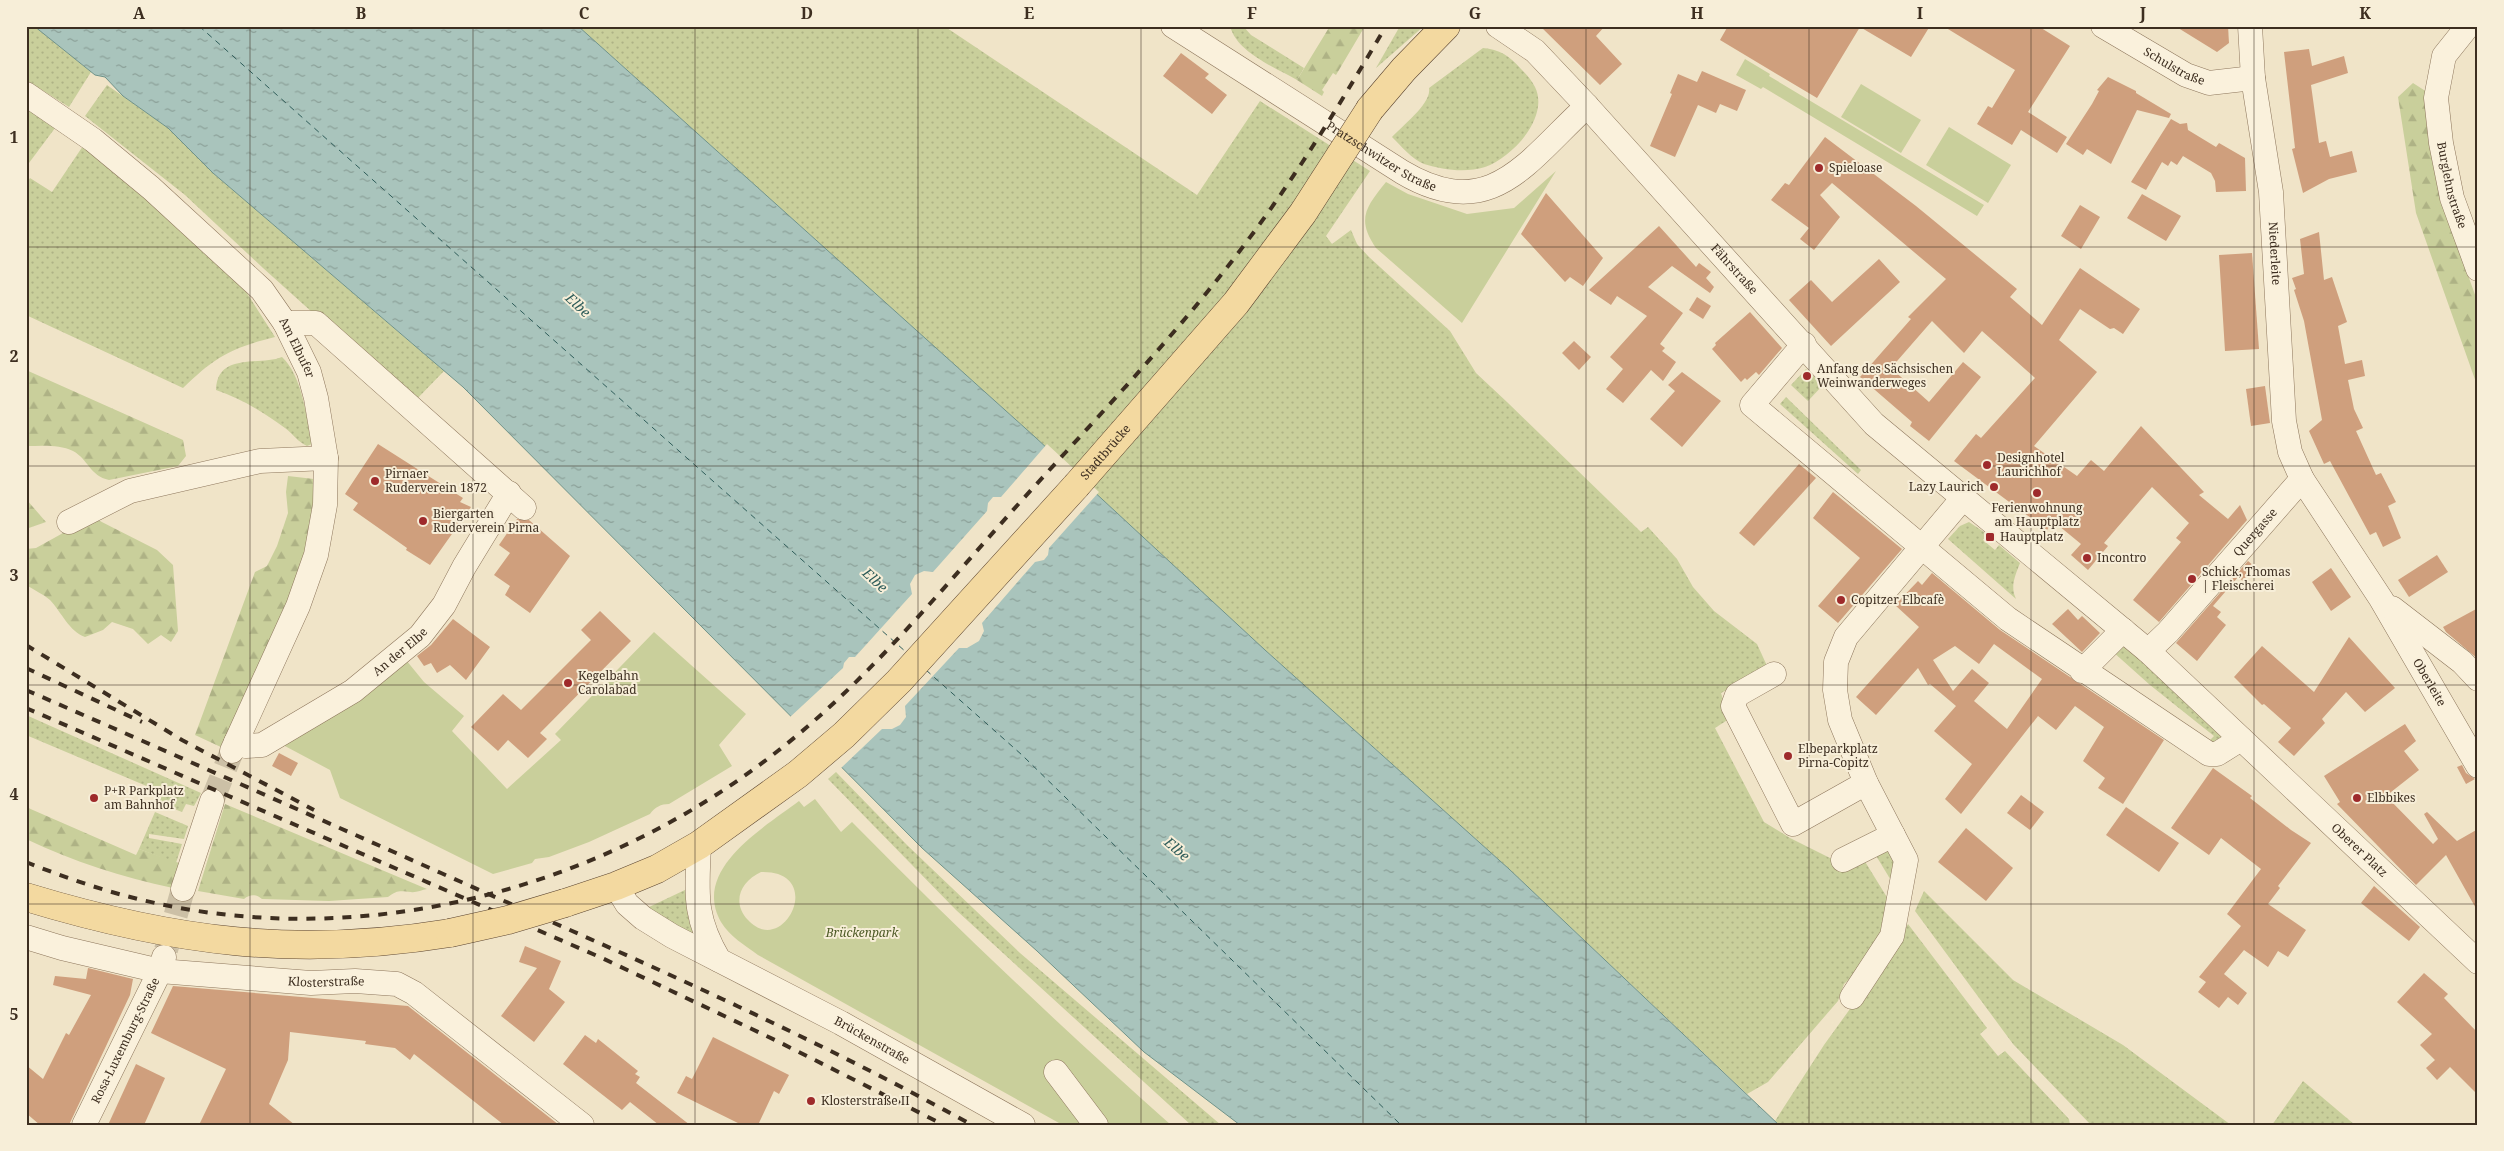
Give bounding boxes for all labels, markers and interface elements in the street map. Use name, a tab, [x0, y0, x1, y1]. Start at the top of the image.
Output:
text: A	[133, 2, 146, 24]
text: B	[356, 2, 367, 24]
text: C	[579, 2, 590, 24]
text: D	[801, 2, 813, 24]
text: E	[1024, 2, 1034, 24]
text: F	[1247, 2, 1257, 24]
text: G	[1469, 2, 1481, 24]
text: H	[1690, 2, 1704, 24]
text: I	[1917, 2, 1923, 24]
text: J	[2139, 2, 2147, 24]
text: K	[2359, 2, 2371, 24]
street label: Schulstraße	[2141, 43, 2207, 89]
street label: Pratzschwitzer Straße	[1323, 117, 1439, 195]
text: 1	[9, 126, 19, 148]
street label: Burglehnstraße	[2433, 140, 2471, 231]
place label: Spieloase	[1829, 159, 1882, 176]
marker: Spieloase	[1813, 162, 1825, 174]
street label: Niederleite	[2265, 221, 2285, 286]
street label: Fährstraße	[1707, 240, 1762, 298]
water label: Elbe	[561, 288, 595, 321]
street label: Am Elbufer	[275, 313, 319, 380]
text: 2	[9, 345, 19, 367]
place label: Anfang des Sächsischen Weinwanderweges	[1817, 360, 1953, 391]
marker: Anfang des Sächsischen Weinwanderweges	[1801, 370, 1813, 382]
street label: Stadtbrücke	[1076, 420, 1134, 483]
place label: Designhotel Laurichhof	[1997, 449, 2065, 480]
marker: Designhotel Laurichhof	[1981, 459, 1993, 471]
place label: Pirnaer Ruderverein 1872	[385, 465, 487, 496]
marker: Pirnaer Ruderverein 1872	[369, 475, 381, 487]
place label: Lazy Laurich	[1909, 478, 1984, 495]
marker: Lazy Laurich	[1988, 481, 2000, 493]
marker: Ferienwohnung am Hauptplatz	[2031, 487, 2043, 499]
place label: Ferienwohnung am Hauptplatz	[1991, 499, 2083, 530]
street label: Quergasse	[2229, 504, 2281, 560]
place label: Biergarten Ruderverein Pirna	[433, 505, 540, 536]
marker: Biergarten Ruderverein Pirna	[417, 515, 429, 527]
place label: Hauptplatz	[2000, 528, 2064, 545]
marker: Hauptplatz	[1984, 531, 1996, 543]
place label: Incontro	[2097, 549, 2147, 566]
marker: Incontro	[2081, 552, 2093, 564]
water label: Elbe	[858, 563, 892, 596]
place label: Schick, Thomas | Fleischerei	[2202, 563, 2290, 594]
text: 3	[9, 564, 19, 586]
marker: Schick, Thomas | Fleischerei	[2186, 573, 2198, 585]
place label: Copitzer Elbcafè	[1851, 591, 1944, 608]
marker: Copitzer Elbcafè	[1835, 594, 1847, 606]
street label: An der Elbe	[369, 624, 431, 679]
street label: Oberleite	[2409, 655, 2450, 709]
place label: Kegelbahn Carolabad	[578, 667, 639, 698]
marker: Kegelbahn Carolabad	[562, 677, 574, 689]
place label: Elbeparkplatz Pirna-Copitz	[1798, 740, 1878, 771]
marker: Elbeparkplatz Pirna-Copitz	[1782, 750, 1794, 762]
place label: P+R Parkplatz am Bahnhof	[104, 782, 184, 813]
text: 4	[9, 783, 19, 805]
place label: Elbbikes	[2367, 789, 2415, 806]
marker: P+R Parkplatz am Bahnhof	[88, 792, 100, 804]
marker: Elbbikes	[2351, 792, 2363, 804]
street label: Oberer Platz	[2328, 819, 2392, 881]
water label: Elbe	[1160, 832, 1194, 865]
park label: Brückenpark	[825, 924, 899, 941]
street label: Klosterstraße	[287, 972, 365, 991]
street label: Rosa-Luxemburg-Straße	[87, 975, 163, 1106]
text: 5	[9, 1003, 19, 1025]
street label: Brückenstraße	[831, 1012, 913, 1068]
place label: Klosterstraße II	[821, 1092, 910, 1109]
marker: Klosterstraße II	[805, 1095, 817, 1107]

